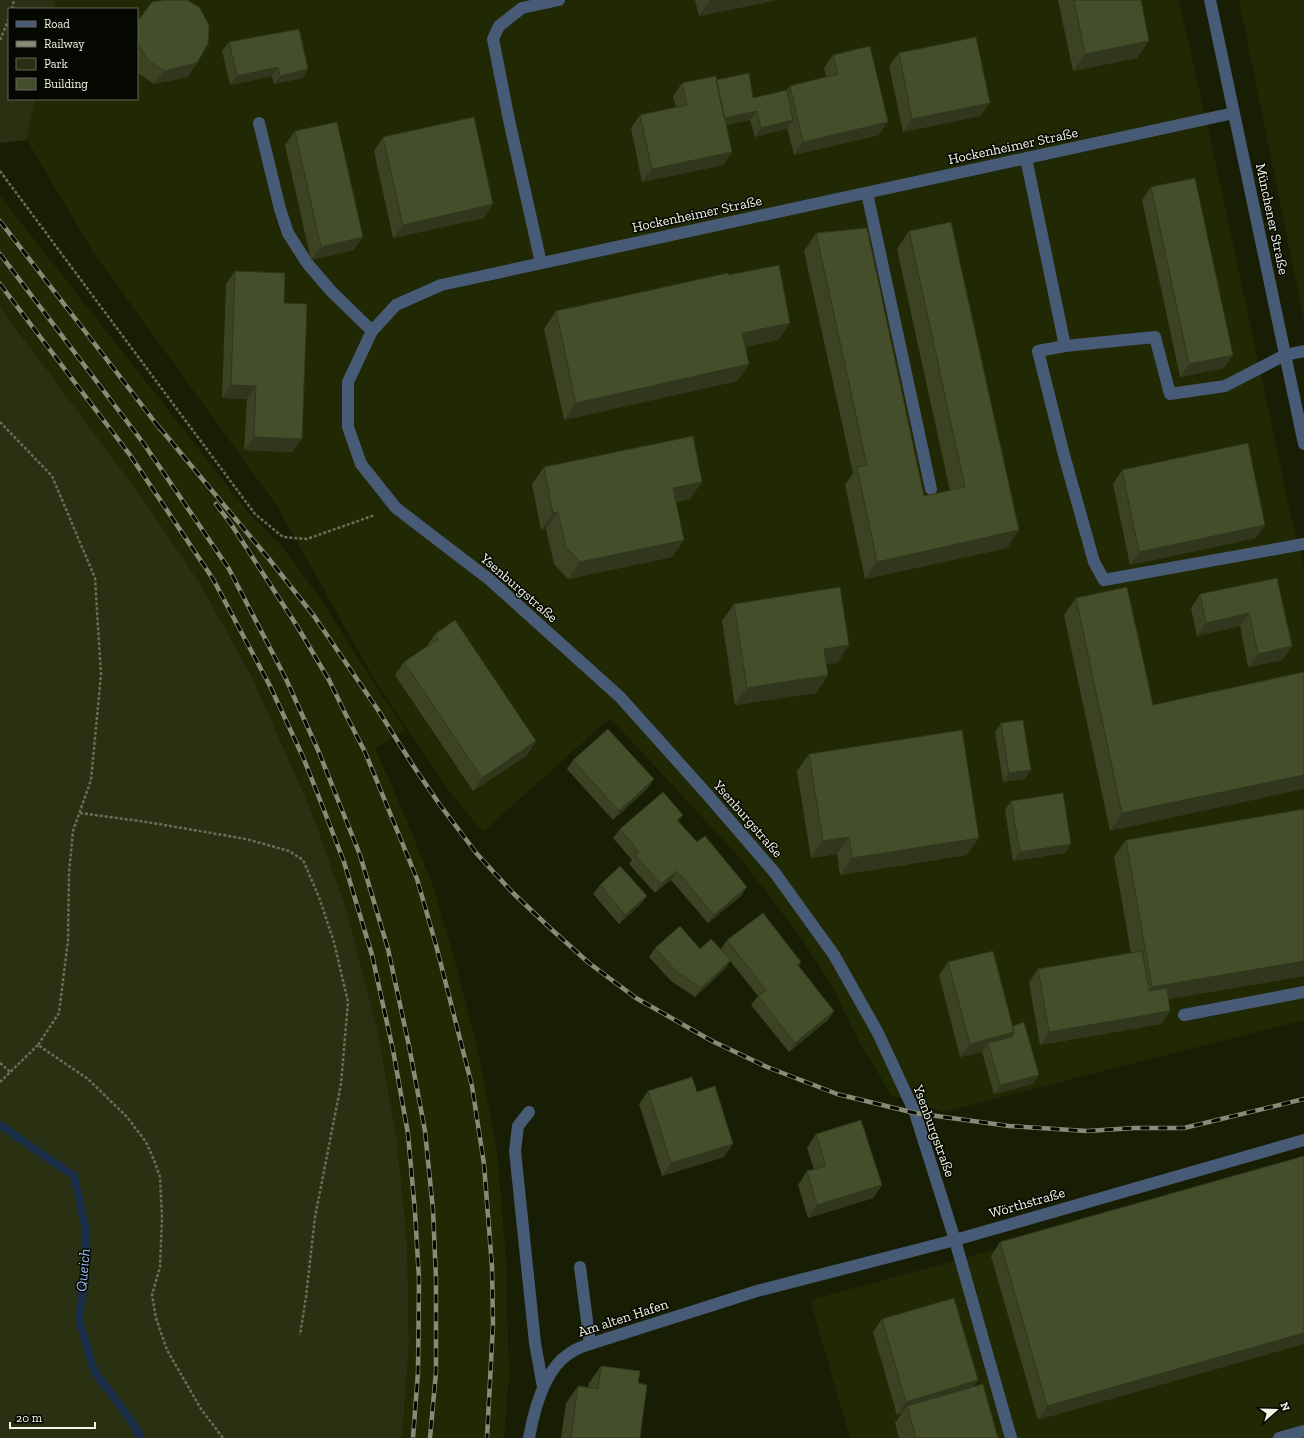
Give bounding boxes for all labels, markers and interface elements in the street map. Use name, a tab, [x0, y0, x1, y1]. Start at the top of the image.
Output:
legend	[8, 8, 138, 100]
text: Road	[44, 17, 70, 31]
text: Railway	[44, 37, 85, 51]
text: Park	[44, 57, 69, 71]
text: Building	[44, 77, 88, 91]
street label: Hockenheimer Straße	[946, 124, 1080, 168]
street label: Münchener Straße	[1252, 162, 1292, 277]
street label: Hockenheimer Straße	[630, 192, 764, 236]
street label: Ysenburgstraße	[476, 549, 561, 626]
street label: Ysenburgstraße	[709, 776, 786, 861]
street label: Ysenburgstraße	[909, 1082, 959, 1180]
street label: Wörthstraße	[987, 1184, 1067, 1222]
water label: Queich	[72, 1247, 94, 1292]
street label: Am alten Hafen	[576, 1295, 670, 1341]
north arrow	[1256, 1390, 1296, 1430]
text: N	[1277, 1401, 1293, 1413]
scale bar	[10, 1404, 95, 1430]
text: 20 m	[16, 1411, 43, 1425]

